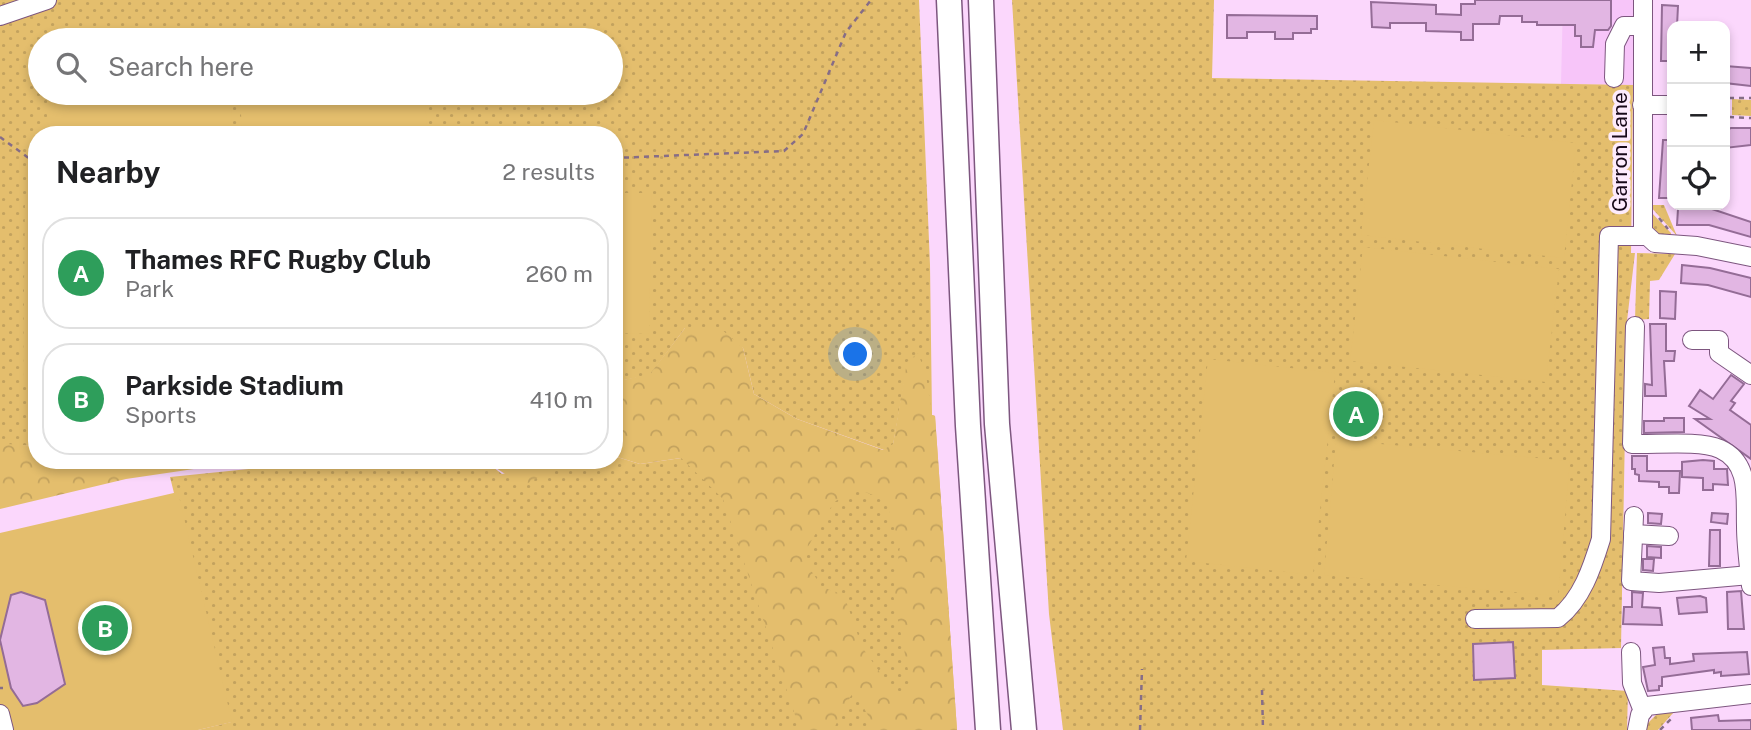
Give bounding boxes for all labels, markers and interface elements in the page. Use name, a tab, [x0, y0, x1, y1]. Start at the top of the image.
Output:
map controls	[1667, 21, 1730, 210]
button: +	[1667, 21, 1730, 84]
search box	[28, 28, 623, 105]
icon: search	[52, 48, 90, 86]
text: Search here	[108, 51, 254, 82]
button: −	[1667, 84, 1730, 147]
street label: Garron Lane	[1607, 92, 1632, 212]
button: locate	[1667, 147, 1730, 210]
text: Nearby	[56, 154, 160, 190]
text: 2 results	[502, 158, 595, 185]
text: Thames RFC Rugby Club	[125, 244, 431, 275]
text: A	[73, 260, 89, 287]
text: 260 m	[526, 260, 593, 287]
text: Park	[125, 275, 174, 302]
your location	[838, 337, 872, 371]
text: Parkside Stadium	[125, 370, 344, 401]
text: B	[73, 386, 89, 413]
text: 410 m	[530, 386, 593, 413]
pin: A	[1333, 388, 1379, 440]
text: Sports	[125, 401, 196, 428]
pin: B	[82, 602, 128, 654]

